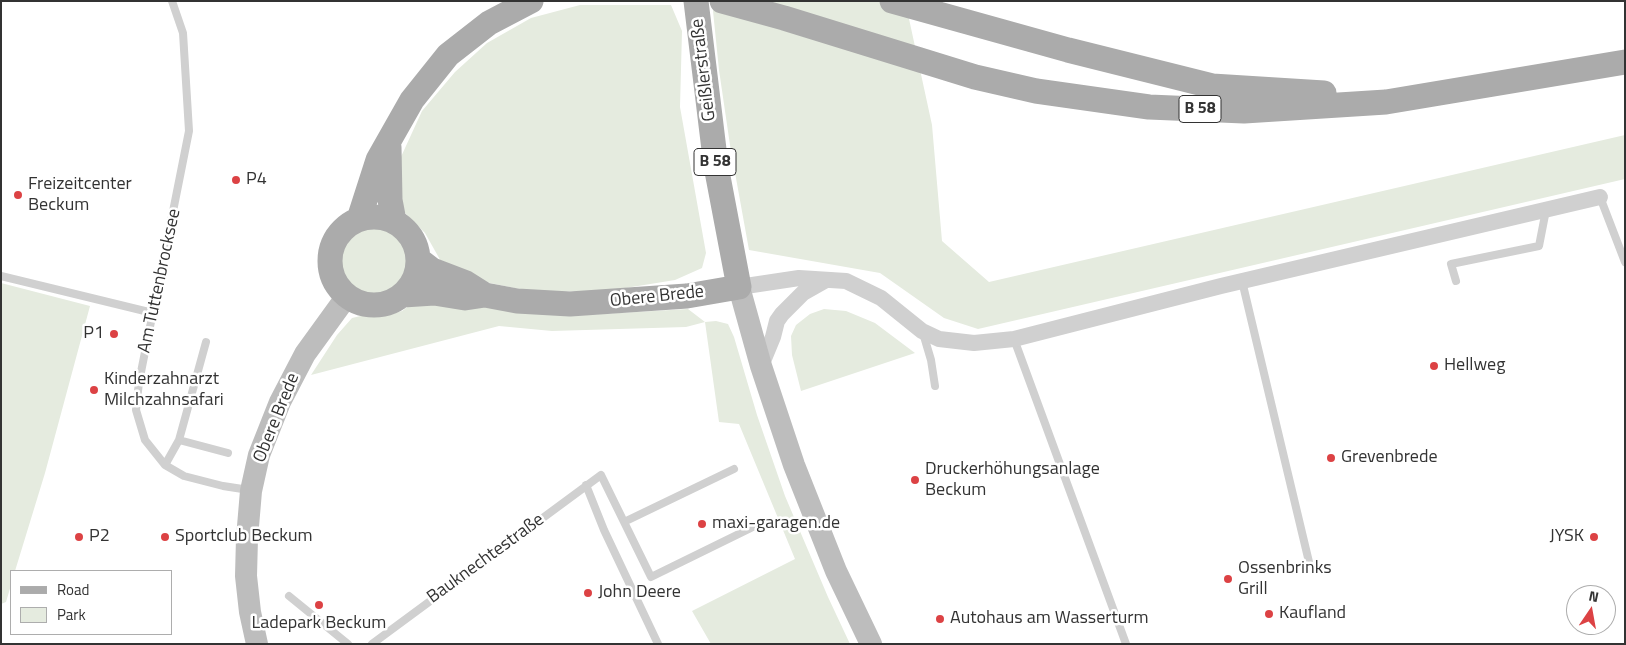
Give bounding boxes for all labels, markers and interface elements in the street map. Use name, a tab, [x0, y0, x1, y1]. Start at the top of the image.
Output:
street label: Geißlerstraße	[687, 17, 721, 123]
road number: B 58	[1179, 96, 1221, 122]
road number: B 58	[694, 148, 736, 176]
place label: P4	[246, 169, 267, 191]
place label: Freizeitcenter Beckum	[28, 174, 132, 216]
marker: P4	[230, 174, 242, 186]
marker: Freizeitcenter Beckum	[12, 189, 24, 201]
street label: Am Tuttenbrocksee	[134, 207, 186, 355]
street label: Obere Brede	[609, 281, 705, 313]
place label: P1	[83, 323, 104, 345]
marker: P1	[108, 328, 120, 340]
place label: Hellweg	[1444, 355, 1505, 377]
marker: Hellweg	[1428, 360, 1440, 372]
place label: Kinderzahnarzt Milchzahnsafari	[104, 369, 224, 412]
street label: Obere Brede	[249, 370, 305, 466]
marker: Kinderzahnarzt Milchzahnsafari	[88, 384, 100, 396]
place label: Grevenbrede	[1341, 447, 1438, 469]
marker: Grevenbrede	[1325, 452, 1337, 464]
place label: Druckerhöhungsanlage Beckum	[925, 459, 1100, 502]
marker: Druckerhöhungsanlage Beckum	[909, 474, 921, 486]
street label: Bauknechtestraße	[423, 509, 549, 609]
place label: maxi-garagen.de	[712, 513, 840, 535]
marker: maxi-garagen.de	[696, 518, 708, 530]
place label: P2	[89, 526, 110, 548]
place label: Sportclub Beckum	[175, 526, 313, 548]
place label: JYSK	[1549, 526, 1584, 548]
marker: P2	[73, 531, 85, 543]
marker: Sportclub Beckum	[159, 531, 171, 543]
marker: JYSK	[1588, 531, 1600, 543]
place label: Ossenbrinks Grill	[1238, 558, 1332, 600]
legend	[10, 570, 172, 635]
marker: Ossenbrinks Grill	[1222, 573, 1234, 585]
text: Road	[57, 578, 89, 601]
place label: John Deere	[598, 582, 681, 604]
north arrow	[1566, 585, 1616, 635]
text: N	[1587, 585, 1601, 607]
marker: John Deere	[582, 587, 594, 599]
marker: Ladepark Beckum	[313, 599, 325, 611]
text: Park	[57, 603, 86, 626]
place label: Kaufland	[1279, 603, 1346, 625]
place label: Autohaus am Wasserturm	[950, 608, 1149, 630]
marker: Kaufland	[1263, 608, 1275, 620]
place label: Ladepark Beckum	[252, 613, 386, 635]
marker: Autohaus am Wasserturm	[934, 613, 946, 625]

